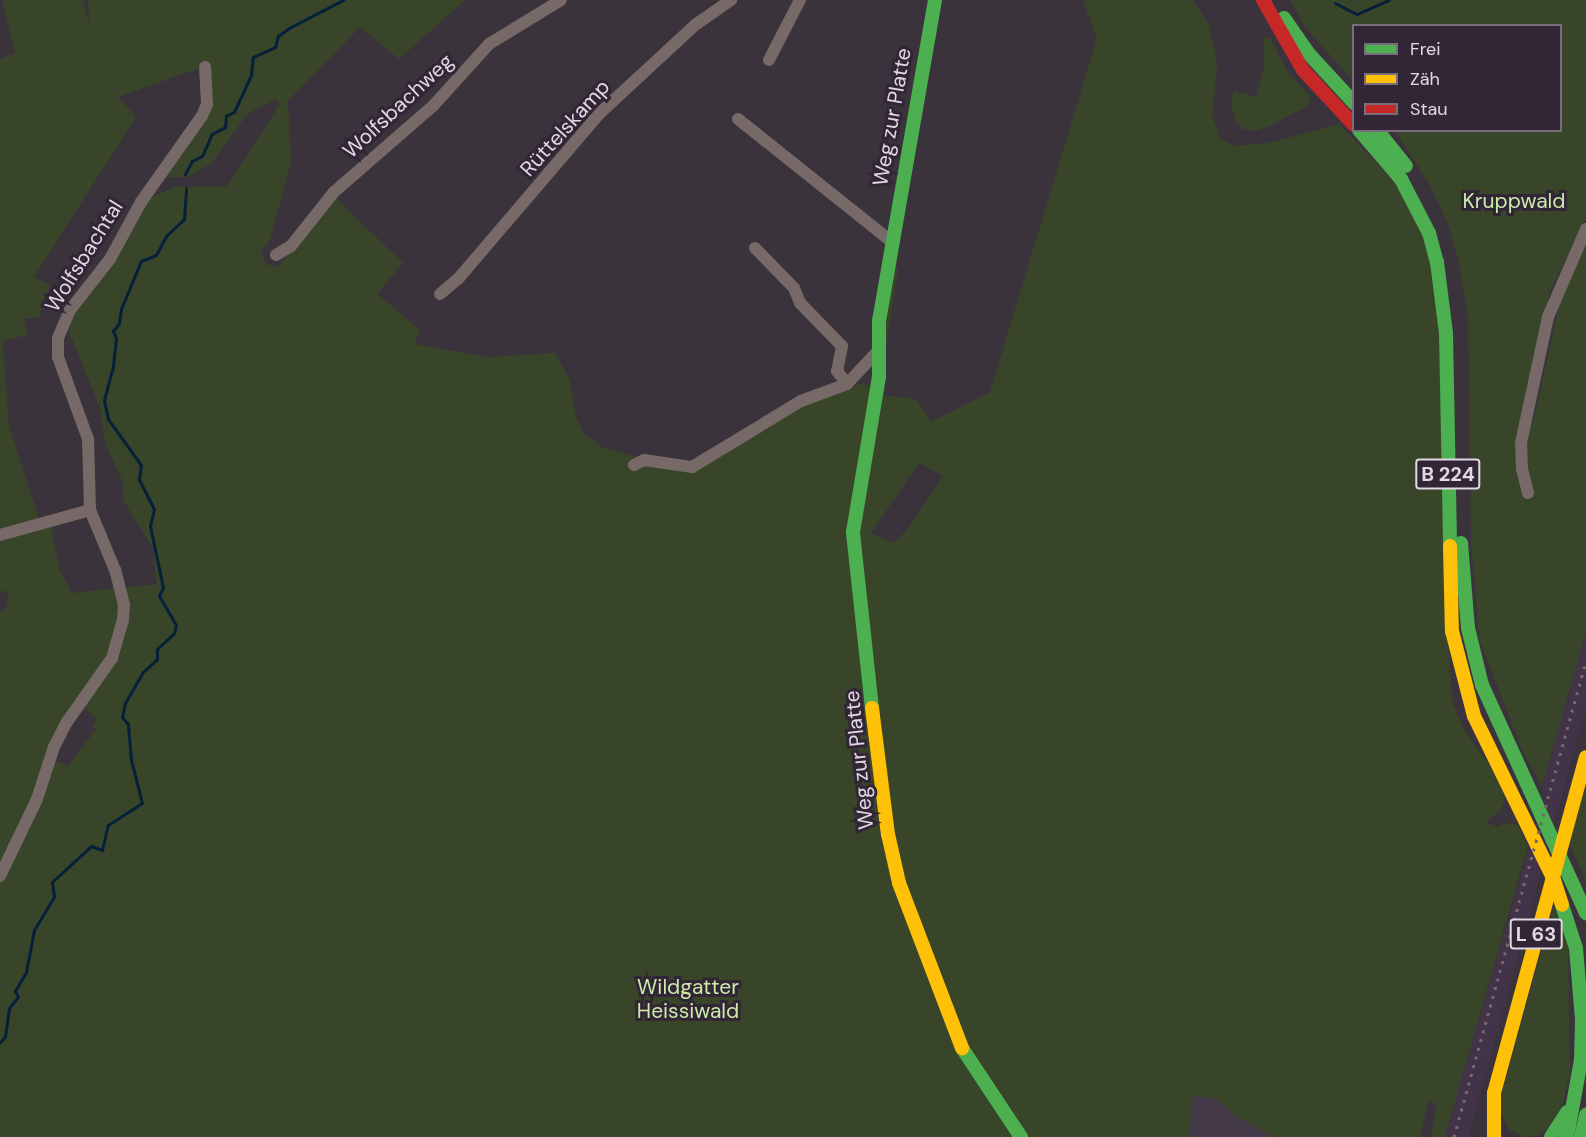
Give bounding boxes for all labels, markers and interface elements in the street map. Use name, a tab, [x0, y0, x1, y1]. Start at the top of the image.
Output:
legend	[1352, 24, 1562, 132]
text: Frei	[1410, 37, 1441, 61]
street label: Weg zur Platte	[867, 46, 917, 188]
street label: Wolfsbachweg	[338, 49, 458, 163]
text: Zäh	[1410, 67, 1440, 91]
street label: Rüttelskamp	[515, 74, 615, 182]
text: Stau	[1410, 97, 1448, 121]
park label: Kruppwald	[1463, 188, 1565, 214]
street label: Wolfsbachtal	[40, 196, 128, 316]
road number: B 224	[1415, 457, 1481, 491]
street label: Weg zur Platte	[839, 689, 879, 831]
road number: L 63	[1509, 917, 1563, 951]
park label: Wildgatter Heissiwald	[637, 974, 739, 1024]

